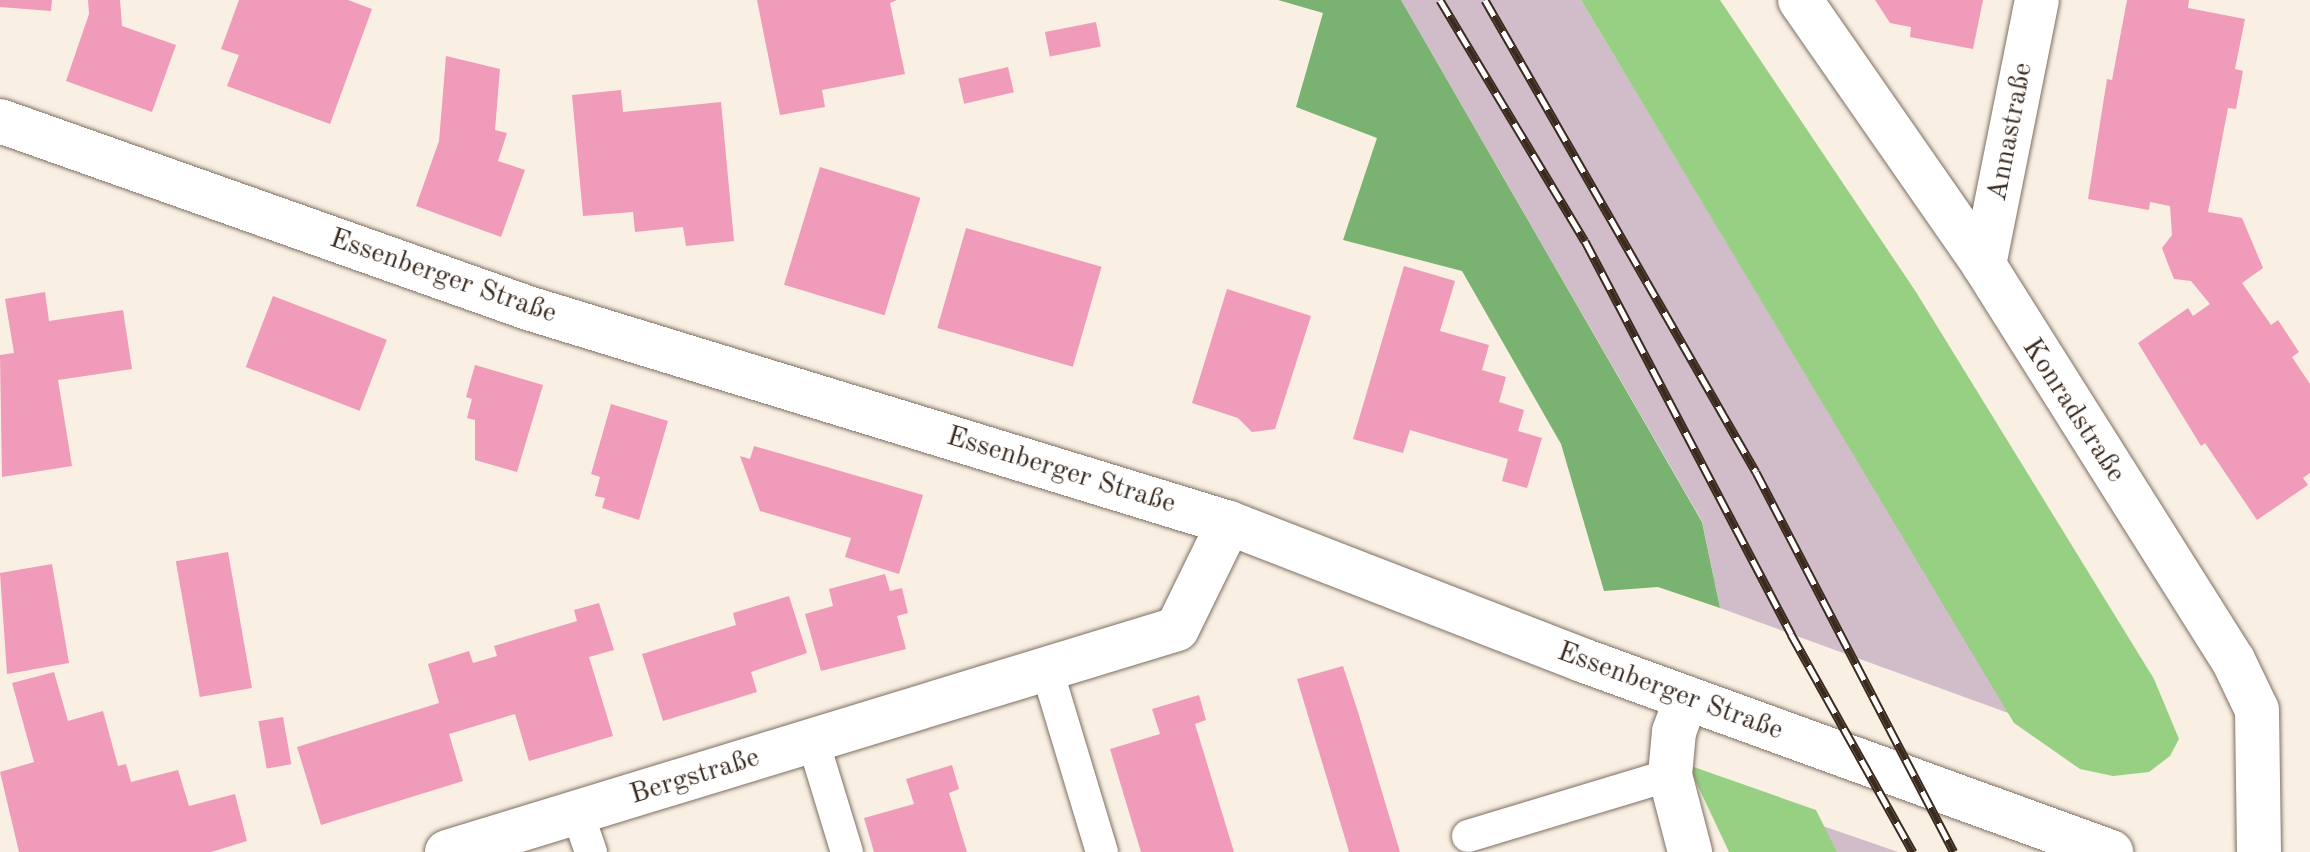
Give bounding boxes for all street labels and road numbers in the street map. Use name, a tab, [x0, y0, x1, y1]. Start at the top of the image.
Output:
street label: Annastraße	[1981, 60, 2041, 204]
street label: Essenberger Straße	[325, 222, 561, 332]
street label: Konradstraße	[2014, 333, 2132, 489]
street label: Essenberger Straße	[942, 420, 1180, 522]
street label: Essenberger Straße	[1553, 636, 1787, 748]
street label: Bergstraße	[626, 741, 764, 813]

